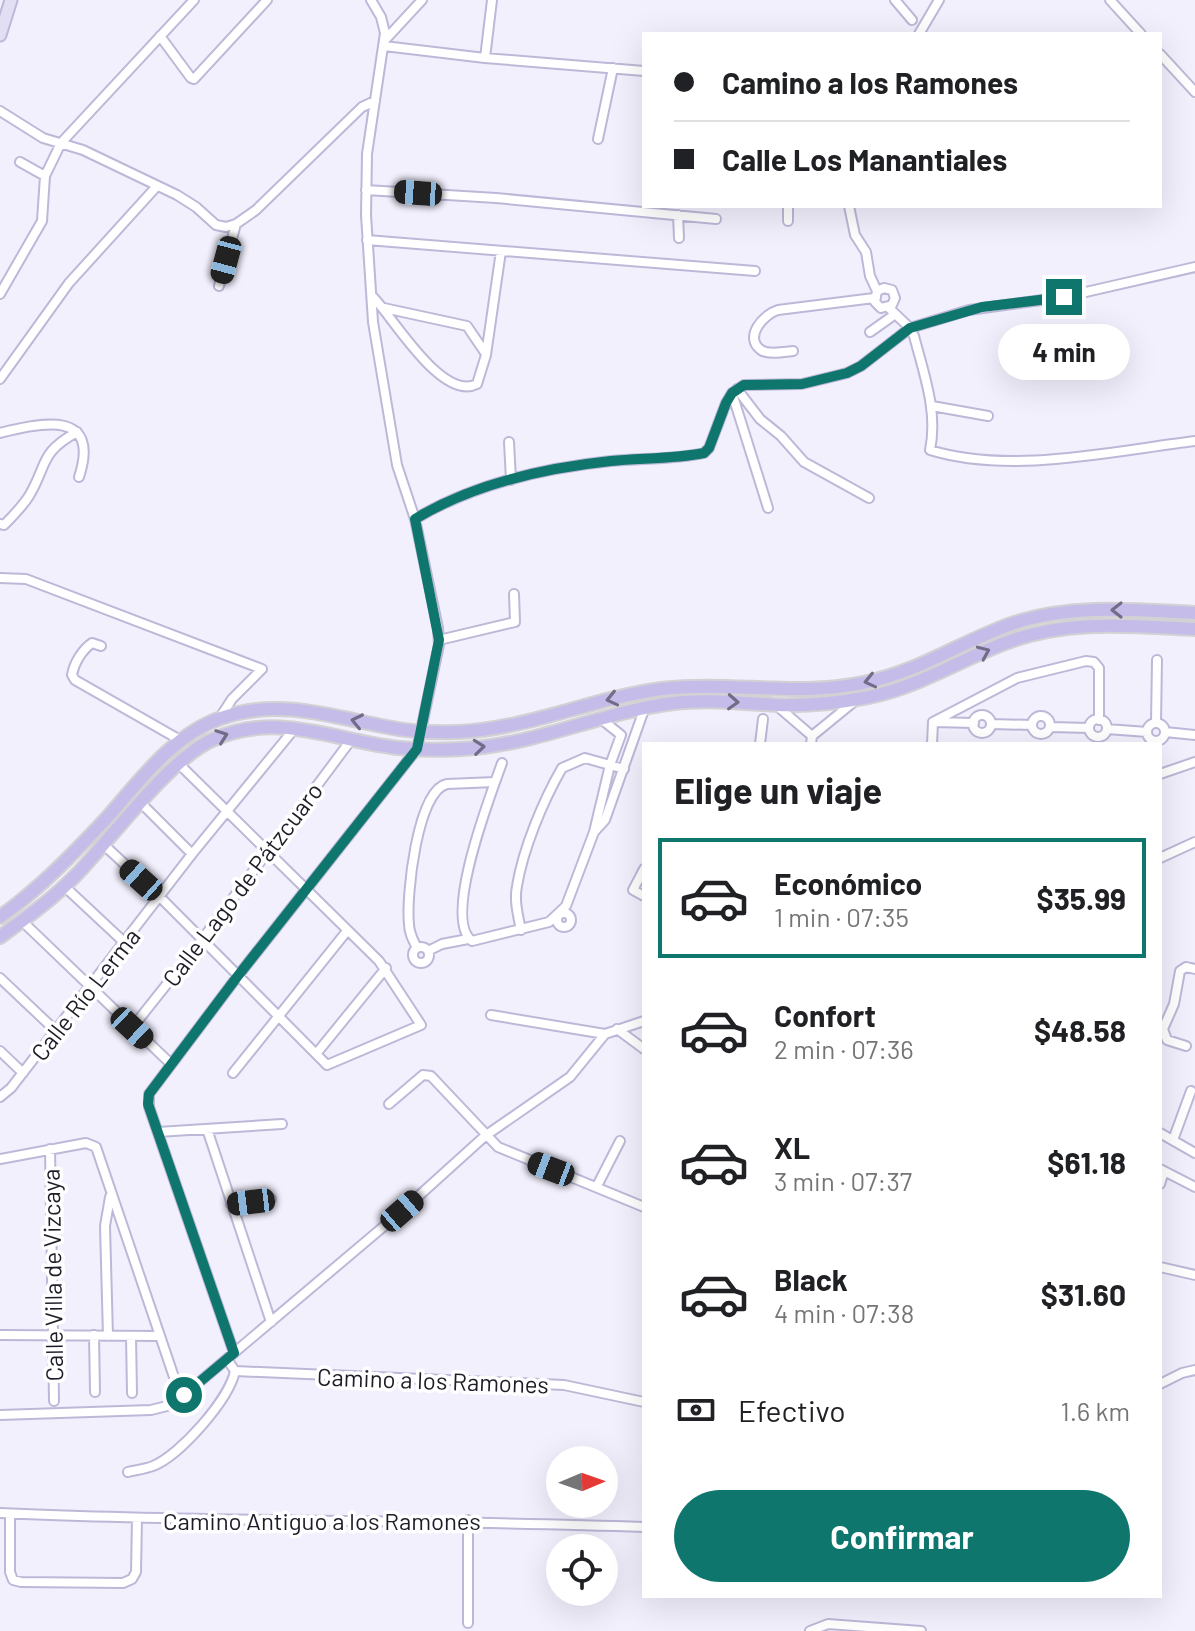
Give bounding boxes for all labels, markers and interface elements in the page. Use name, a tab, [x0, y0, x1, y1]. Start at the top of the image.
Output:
text: Camino a los Ramones	[722, 64, 1018, 100]
text: Calle Los Manantiales	[722, 141, 1007, 177]
car	[393, 179, 443, 207]
car	[208, 234, 244, 286]
route end	[1046, 279, 1082, 315]
callout: 4 min	[998, 325, 1130, 381]
text: 4 min	[1032, 336, 1096, 367]
one-way arrow	[1110, 601, 1123, 619]
one-way arrow	[976, 646, 990, 662]
one-way arrow	[864, 672, 878, 689]
one-way arrow	[606, 690, 619, 707]
one-way arrow	[727, 693, 740, 710]
one-way arrow	[351, 713, 364, 730]
one-way arrow	[215, 730, 229, 746]
one-way arrow	[473, 738, 486, 755]
text: Elige un viaje	[674, 768, 882, 811]
street label: Calle Lago de Pátzcuaro	[156, 776, 328, 992]
car	[115, 855, 167, 905]
icon: car	[678, 862, 750, 934]
text: Económico	[774, 865, 922, 901]
text: $35.99	[1037, 880, 1126, 916]
text: 1 min · 07:35	[774, 901, 909, 932]
street label: Calle Río Lerma	[24, 922, 146, 1066]
icon: car	[678, 994, 750, 1066]
text: Confort	[774, 997, 876, 1033]
car	[106, 1003, 158, 1053]
text: $48.58	[1034, 1012, 1126, 1048]
text: 2 min · 07:36	[774, 1033, 914, 1064]
icon: car	[678, 1126, 750, 1198]
text: XL	[774, 1129, 810, 1165]
text: $61.18	[1047, 1144, 1126, 1180]
car	[524, 1149, 578, 1189]
text: 3 min · 07:37	[774, 1165, 912, 1196]
street label: Calle Villa de Vizcaya	[36, 1168, 68, 1382]
car	[376, 1186, 428, 1236]
car	[226, 1187, 276, 1217]
icon: car	[678, 1258, 750, 1330]
text: Black	[774, 1261, 848, 1297]
text: $31.60	[1041, 1276, 1126, 1312]
text: 4 min · 07:38	[774, 1297, 914, 1328]
street label: Camino a los Ramones	[317, 1361, 549, 1399]
route start	[166, 1377, 202, 1413]
icon: cash	[674, 1388, 718, 1432]
text: Efectivo	[738, 1392, 846, 1428]
text: 1.6 km	[1061, 1395, 1130, 1426]
north arrow	[546, 1446, 618, 1518]
map controls	[546, 1446, 618, 1606]
button: Confirmar	[674, 1490, 1130, 1582]
street label: Camino Antiguo a los Ramones	[163, 1506, 481, 1535]
button: locate	[546, 1534, 618, 1606]

